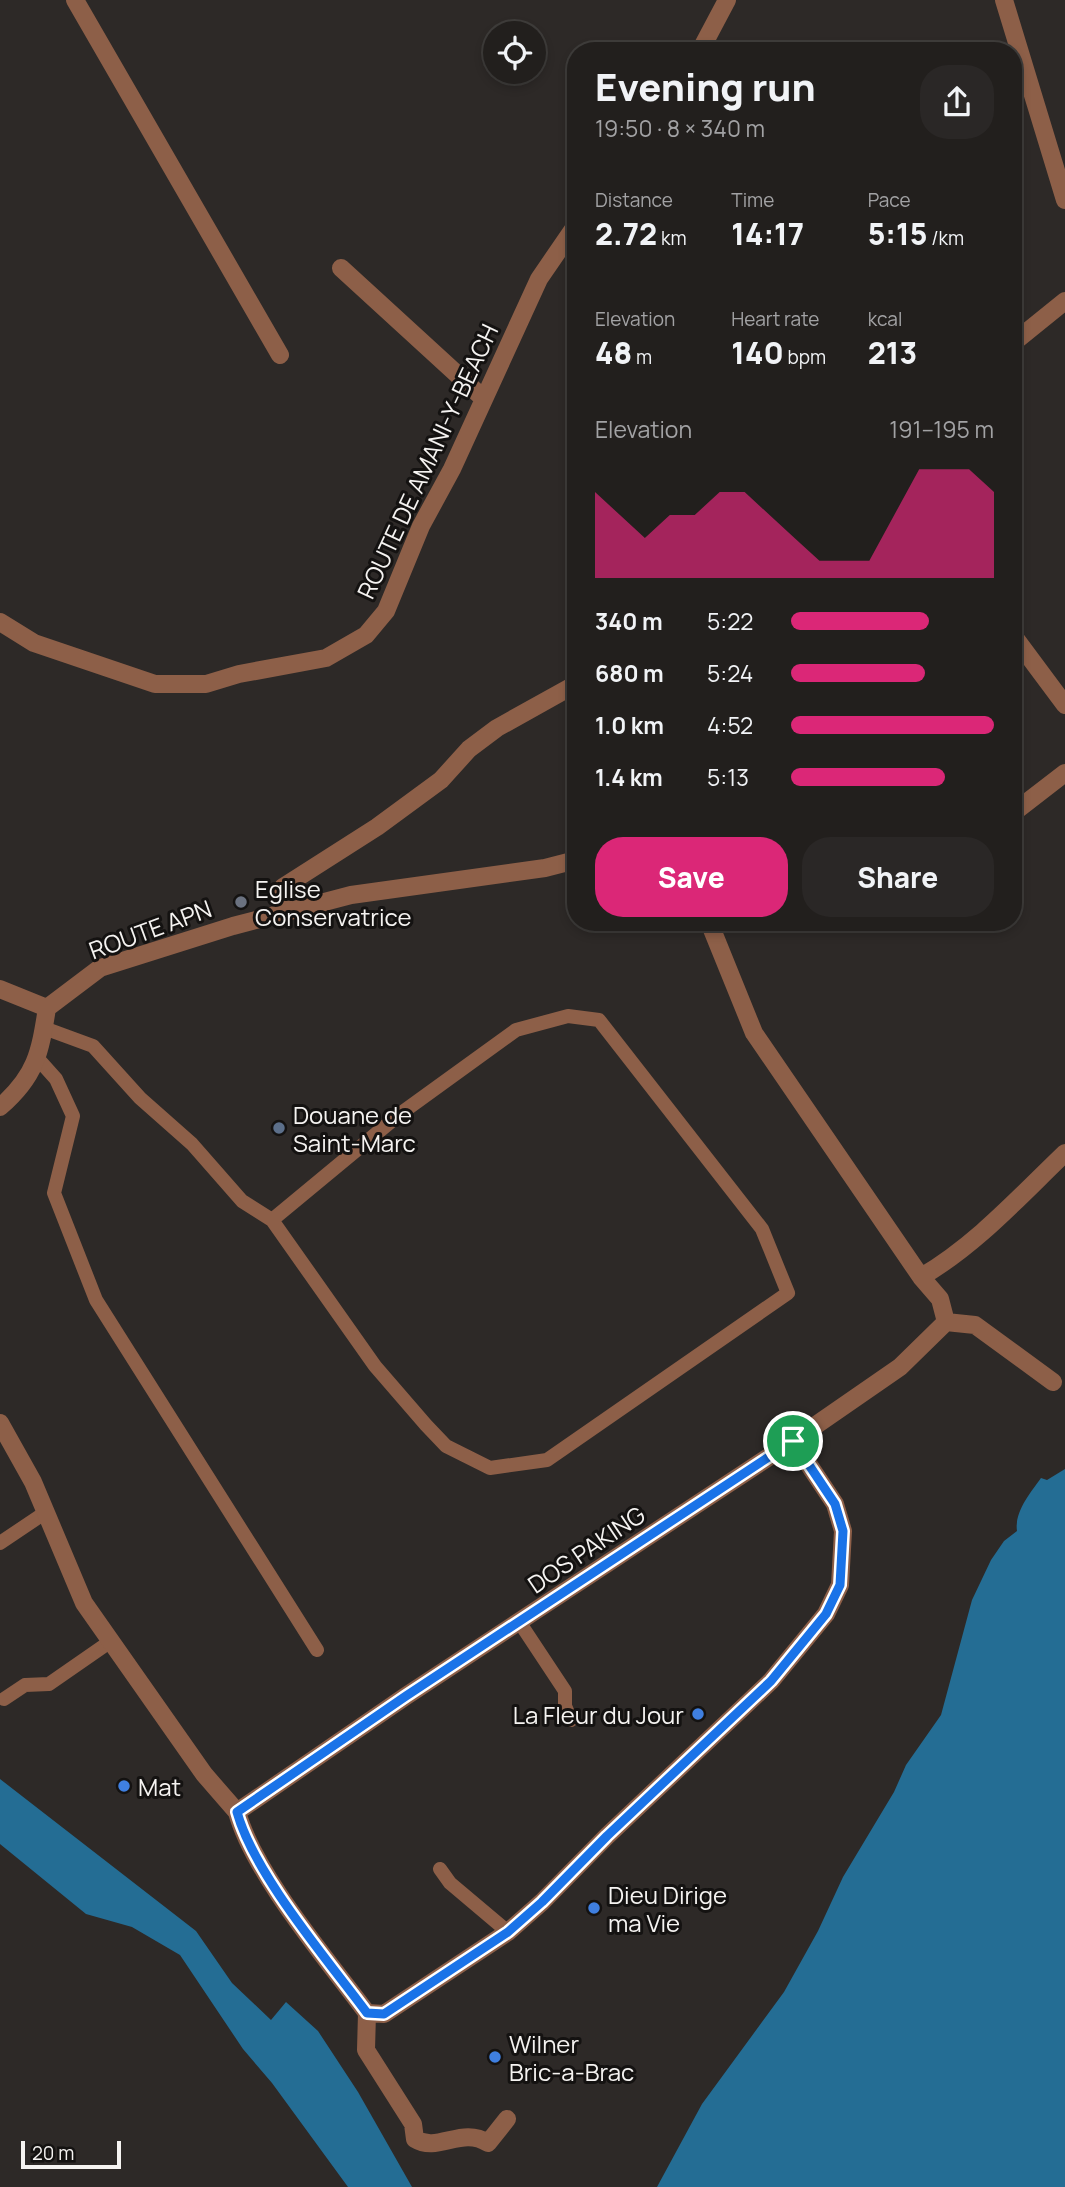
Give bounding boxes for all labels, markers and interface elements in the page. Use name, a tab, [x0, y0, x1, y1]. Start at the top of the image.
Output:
map controls	[483, 21, 546, 84]
button: locate	[483, 21, 546, 84]
text: Evening run	[595, 60, 816, 112]
button: share	[920, 65, 994, 139]
text: 19:50 · 8 × 340 m	[595, 112, 765, 144]
text: Distance	[595, 187, 673, 213]
text: Time	[731, 187, 774, 213]
text: Pace	[868, 187, 911, 213]
text: 2.72	[595, 213, 657, 254]
text: 14:17	[731, 213, 804, 254]
text: 5:15	[868, 213, 927, 254]
text: km	[657, 225, 687, 251]
text: /km	[927, 225, 964, 251]
text: Elevation	[595, 306, 675, 332]
text: Heart rate	[731, 306, 819, 332]
text: kcal	[868, 306, 902, 332]
street label: ROUTE DE AMANI-Y-BEACH	[349, 318, 505, 604]
text: 48	[595, 332, 632, 373]
text: 140	[731, 332, 784, 373]
text: 213	[868, 332, 917, 373]
text: m	[632, 344, 652, 370]
text: bpm	[784, 344, 826, 370]
text: Elevation	[595, 413, 692, 445]
text: 191–195 m	[889, 413, 994, 445]
text: 340 m	[595, 605, 663, 637]
text: 5:22	[707, 605, 753, 637]
text: 680 m	[595, 657, 664, 689]
text: 5:24	[707, 657, 753, 689]
text: 1.0 km	[595, 709, 664, 741]
text: 4:52	[707, 709, 753, 741]
text: 1.4 km	[595, 761, 663, 793]
text: 5:13	[707, 761, 749, 793]
button: Save	[595, 837, 788, 917]
button: Share	[802, 837, 994, 917]
place label: Eglise Conservatrice	[255, 872, 412, 933]
street label: ROUTE APN	[84, 892, 216, 966]
marker: Eglise Conservatrice	[233, 894, 249, 910]
place label: Douane de Saint-Marc	[293, 1098, 416, 1159]
marker: Douane de Saint-Marc	[271, 1120, 287, 1136]
pin	[763, 1411, 823, 1471]
icon: arrive	[774, 1422, 812, 1460]
street label: DOS PAKING	[521, 1498, 651, 1600]
place label: La Fleur du Jour	[513, 1698, 684, 1731]
marker: La Fleur du Jour	[690, 1706, 706, 1722]
place label: Mat	[138, 1770, 181, 1803]
marker: Mat	[116, 1778, 132, 1794]
place label: Dieu Dirige ma Vie	[608, 1878, 727, 1939]
marker: Dieu Dirige ma Vie	[586, 1900, 602, 1916]
place label: Wilner Bric-a-Brac	[509, 2027, 634, 2088]
marker: Wilner Bric-a-Brac	[487, 2049, 503, 2065]
scale bar	[21, 2138, 121, 2170]
text: 20 m	[32, 2140, 74, 2166]

